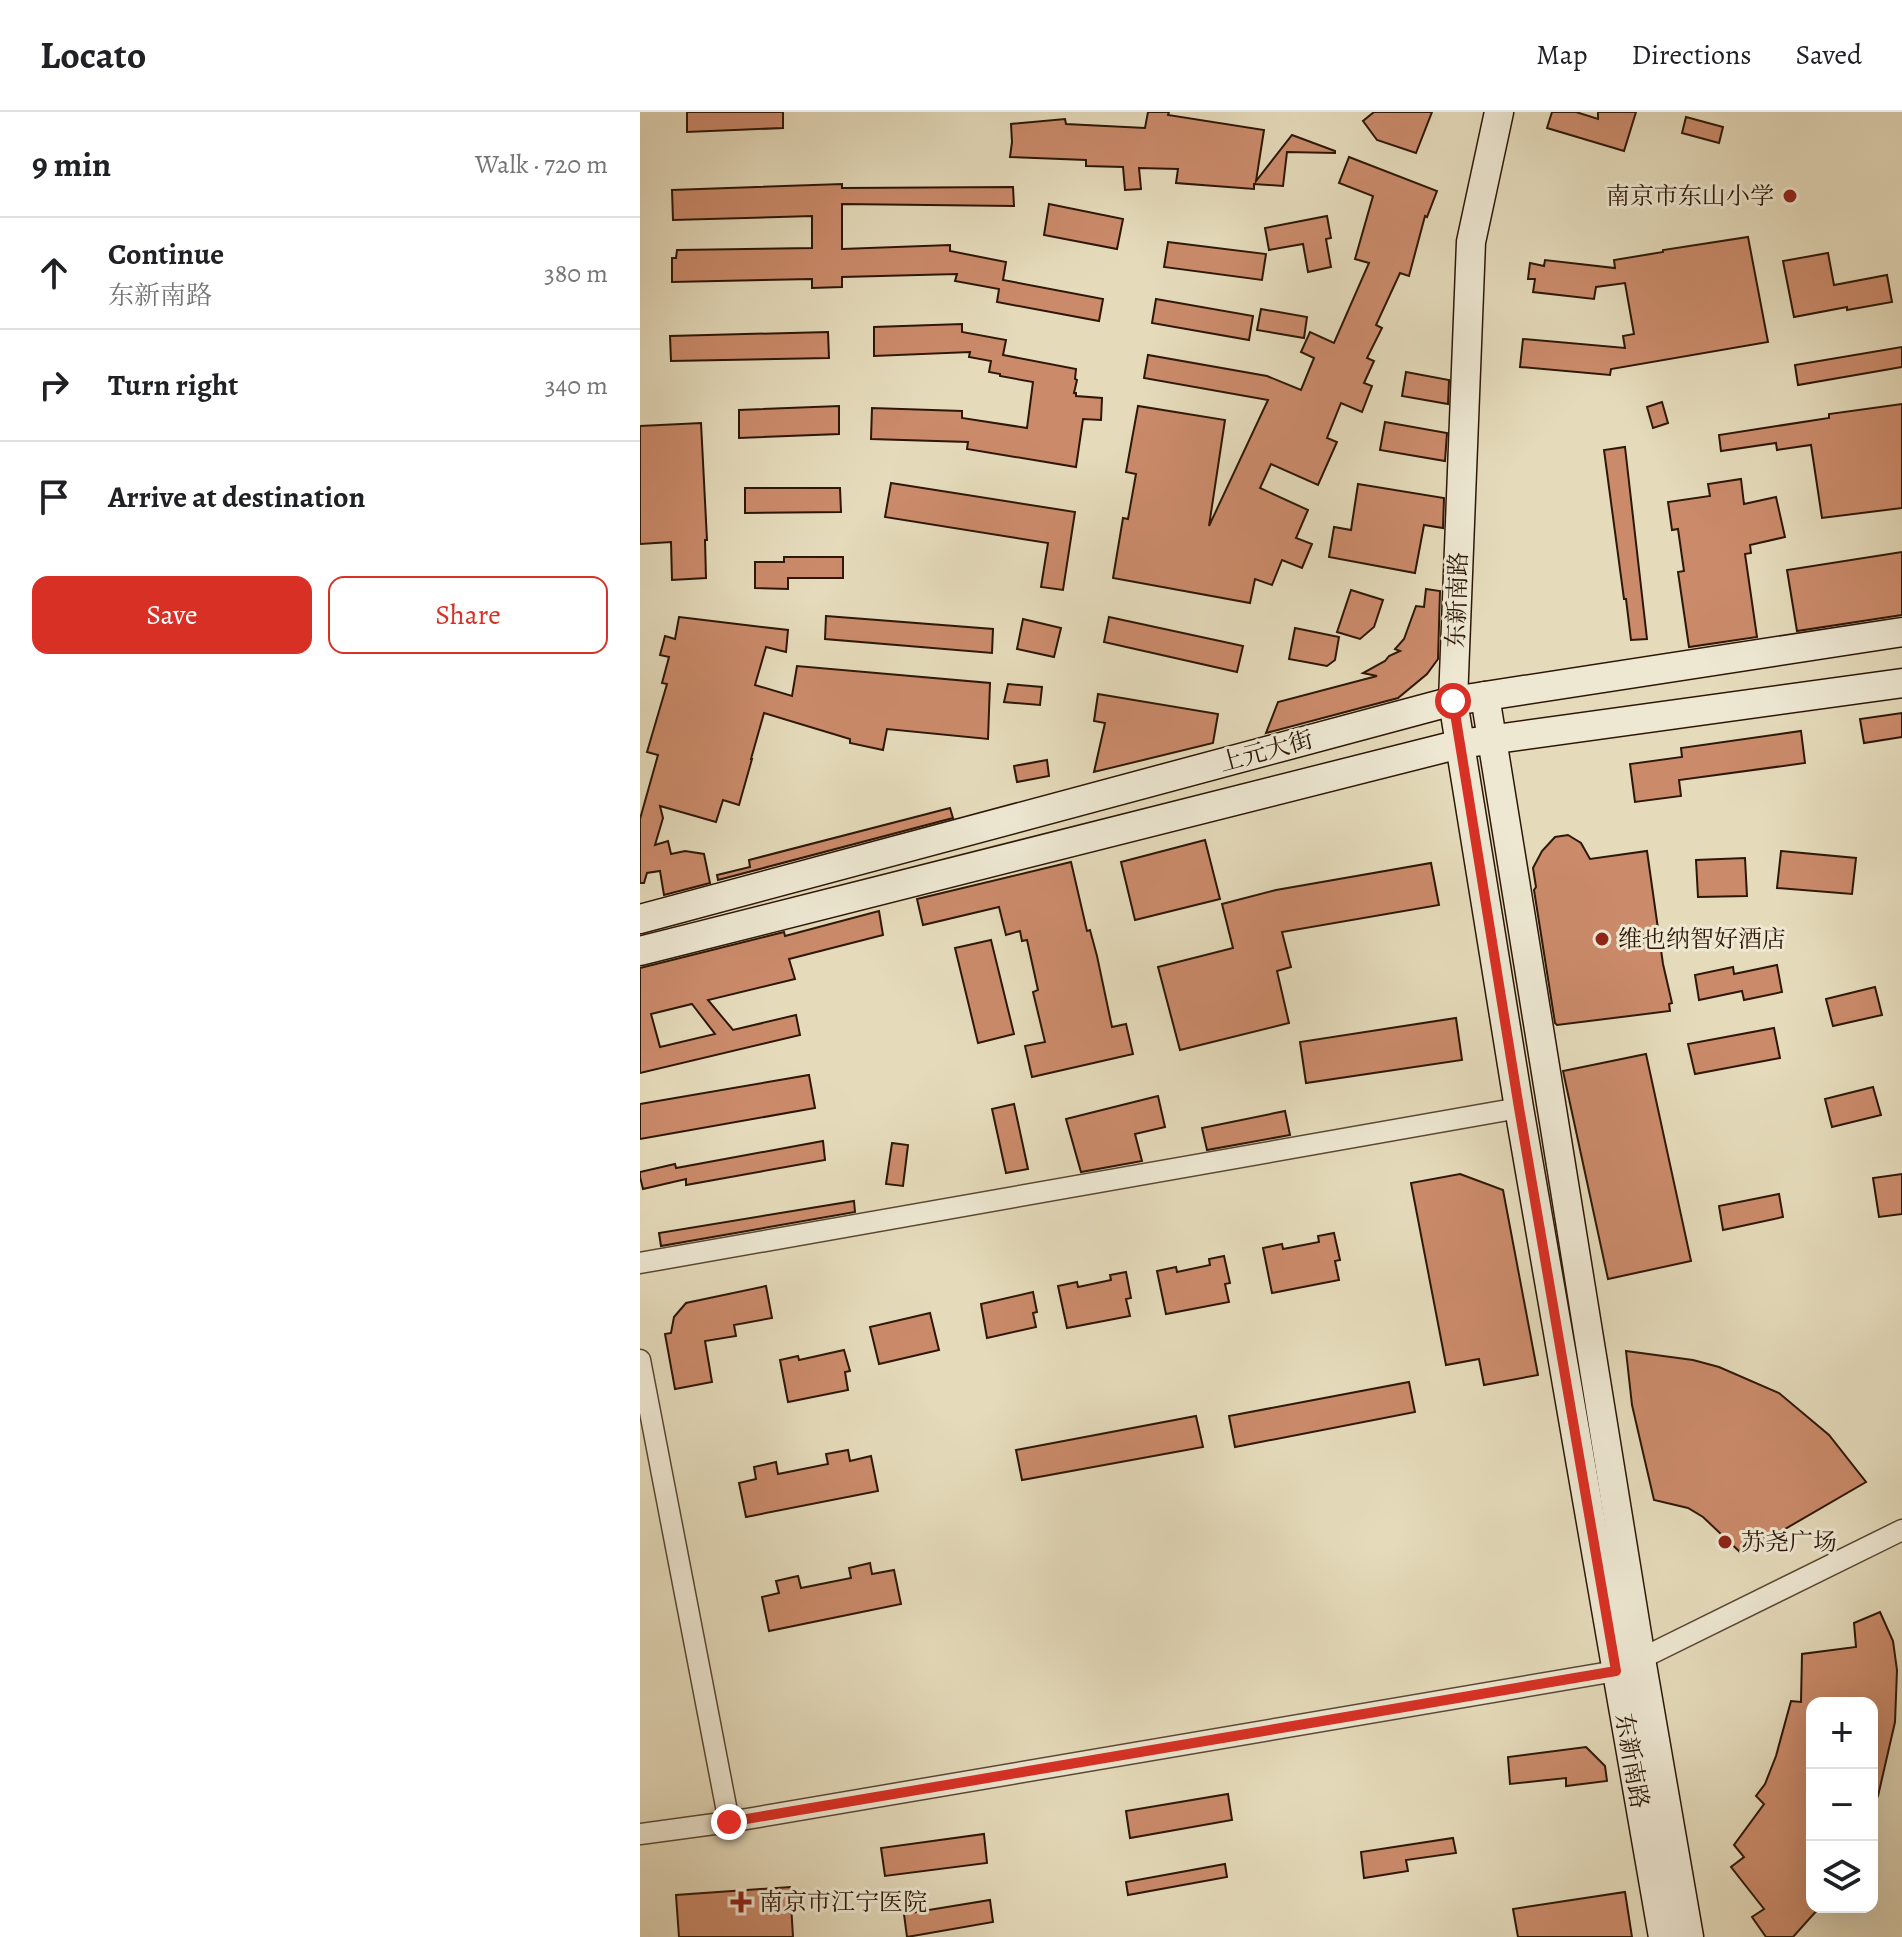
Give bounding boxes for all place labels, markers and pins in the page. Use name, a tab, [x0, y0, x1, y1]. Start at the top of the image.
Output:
place label: 南京市东山小学	[1606, 180, 1774, 212]
marker: 南京市东山小学	[1781, 187, 1799, 205]
place label: 维也纳智好酒店	[1618, 923, 1786, 955]
marker: 维也纳智好酒店	[1593, 930, 1611, 948]
place label: 苏尧广场	[1741, 1526, 1837, 1558]
marker: 苏尧广场	[1716, 1533, 1734, 1551]
place label: 南京市江宁医院	[759, 1886, 927, 1918]
marker: 南京市江宁医院	[730, 1891, 752, 1913]

